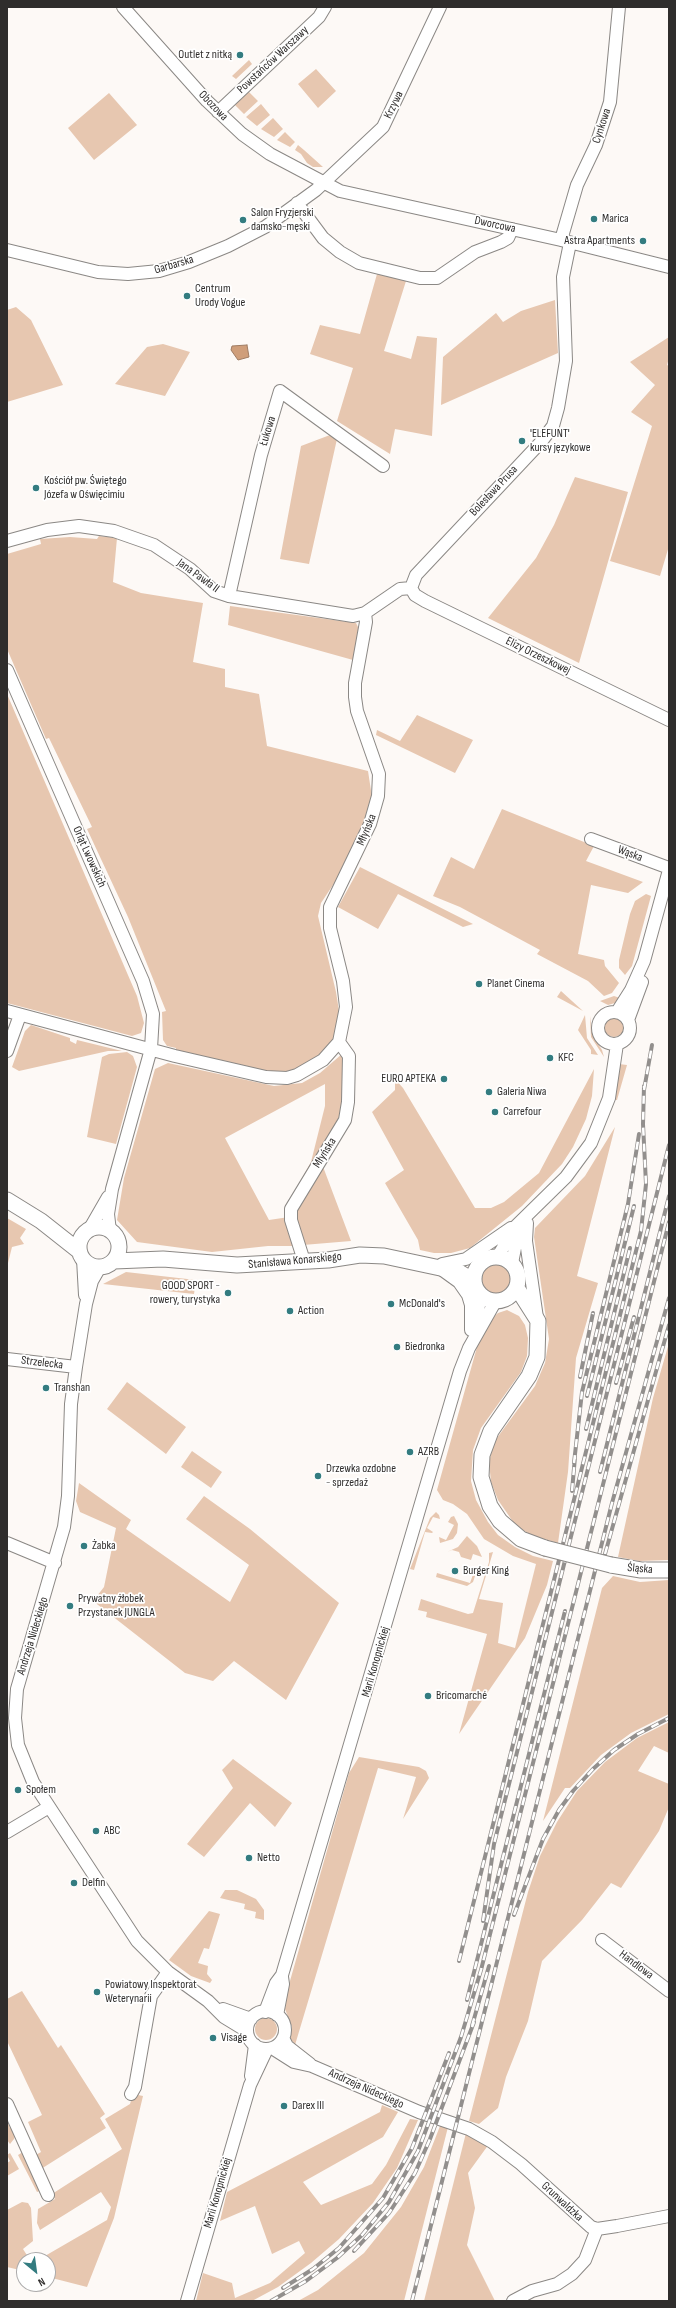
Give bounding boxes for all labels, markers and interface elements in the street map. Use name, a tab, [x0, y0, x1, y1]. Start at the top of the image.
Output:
street label: Powstańców Warszawy	[234, 23, 312, 97]
place label: Outlet z nitką	[178, 48, 232, 62]
marker: Outlet z nitką	[235, 50, 245, 60]
street label: Obozowa	[195, 88, 231, 124]
street label: Krzywa	[381, 89, 407, 121]
street label: Cynkowa	[590, 107, 614, 145]
place label: Salon Fryzjerski damsko-męski	[251, 206, 313, 234]
place label: Marica	[602, 212, 629, 226]
street label: Dworcowa	[473, 214, 517, 236]
marker: Marica	[589, 214, 599, 224]
marker: Salon Fryzjerski damsko-męski	[238, 215, 248, 225]
place label: Astra Apartments	[564, 234, 635, 248]
marker: Astra Apartments	[638, 236, 648, 246]
street label: Garbarska	[153, 253, 195, 277]
place label: Centrum Urody Vogue	[195, 282, 245, 310]
marker: Centrum Urody Vogue	[182, 291, 192, 301]
street label: Łukowa	[257, 415, 279, 447]
place label: 'ELEFUNT' kursy językowe	[530, 427, 590, 455]
marker: 'ELEFUNT' kursy językowe	[517, 436, 527, 446]
street label: Bolesława Prusa	[467, 463, 521, 519]
place label: Kościół pw. Świętego Józefa w Oświęcimiu	[44, 474, 127, 502]
marker: Kościół pw. Świętego Józefa w Oświęcimiu	[31, 483, 41, 493]
street label: Jana Pawła II	[174, 556, 222, 596]
street label: Elizy Orzeszkowej	[503, 634, 573, 678]
street label: Młyńska	[354, 812, 380, 848]
street label: Orląt Lwowskich	[69, 824, 109, 890]
street label: Wąska	[615, 843, 645, 865]
place label: Planet Cinema	[487, 977, 545, 991]
marker: Planet Cinema	[474, 979, 484, 989]
place label: KFC	[558, 1051, 574, 1065]
marker: KFC	[545, 1053, 555, 1063]
place label: EURO APTEKA	[381, 1072, 436, 1086]
marker: EURO APTEKA	[439, 1074, 449, 1084]
place label: Galeria Niwa	[497, 1085, 546, 1099]
marker: Galeria Niwa	[484, 1087, 494, 1097]
place label: Carrefour	[503, 1105, 541, 1119]
marker: Carrefour	[490, 1107, 500, 1117]
street label: Młyńska	[310, 1135, 340, 1171]
street label: Stanisława Konarskiego	[248, 1250, 342, 1272]
place label: GOOD SPORT - rowery, turystyka	[150, 1279, 220, 1307]
marker: GOOD SPORT - rowery, turystyka	[223, 1288, 233, 1298]
place label: McDonald's	[399, 1297, 445, 1311]
marker: McDonald's	[386, 1299, 396, 1309]
place label: Action	[298, 1304, 324, 1318]
marker: Action	[285, 1306, 295, 1316]
place label: Biedronka	[405, 1340, 445, 1354]
marker: Biedronka	[392, 1342, 402, 1352]
street label: Strzelecka	[20, 1353, 64, 1373]
place label: Transhan	[54, 1381, 90, 1395]
marker: Transhan	[41, 1383, 51, 1393]
place label: AZRB	[418, 1445, 439, 1459]
marker: AZRB	[405, 1447, 415, 1457]
place label: Drzewka ozdobne - sprzedaż	[326, 1462, 396, 1490]
marker: Drzewka ozdobne - sprzedaż	[313, 1471, 323, 1481]
place label: Żabka	[92, 1539, 116, 1553]
marker: Żabka	[79, 1541, 89, 1551]
street label: Śląska	[627, 1561, 653, 1577]
place label: Burger King	[463, 1564, 509, 1578]
marker: Burger King	[450, 1566, 460, 1576]
place label: Prywatny żłobek Przystanek JUNGLA	[78, 1592, 155, 1620]
street label: Andrzeja Nideckiego	[14, 1595, 52, 1677]
marker: Prywatny żłobek Przystanek JUNGLA	[65, 1601, 75, 1611]
street label: Marii Konopnickiej	[359, 1625, 393, 1699]
place label: Bricomarché	[436, 1689, 487, 1703]
marker: Bricomarché	[423, 1691, 433, 1701]
place label: Społem	[26, 1783, 56, 1797]
marker: Społem	[13, 1785, 23, 1795]
place label: ABC	[104, 1824, 120, 1838]
marker: ABC	[91, 1826, 101, 1836]
place label: Netto	[257, 1851, 280, 1865]
marker: Netto	[244, 1853, 254, 1863]
place label: Delfin	[82, 1876, 105, 1890]
marker: Delfin	[69, 1878, 79, 1888]
street label: Handlowa	[616, 1947, 656, 1983]
place label: Powiatowy Inspektorat Weterynarii	[105, 1978, 197, 2006]
marker: Powiatowy Inspektorat Weterynarii	[92, 1987, 102, 1997]
place label: Visage	[221, 2031, 247, 2045]
marker: Visage	[208, 2033, 218, 2043]
street label: Andrzeja Nideckiego	[326, 2066, 406, 2112]
place label: Darex III	[292, 2099, 324, 2113]
marker: Darex III	[279, 2101, 289, 2111]
street label: Marii Konopnickiej	[201, 2156, 235, 2230]
street label: Grunwaldzka	[538, 2179, 586, 2225]
north arrow	[16, 2252, 56, 2292]
text: N	[36, 2275, 47, 2289]

